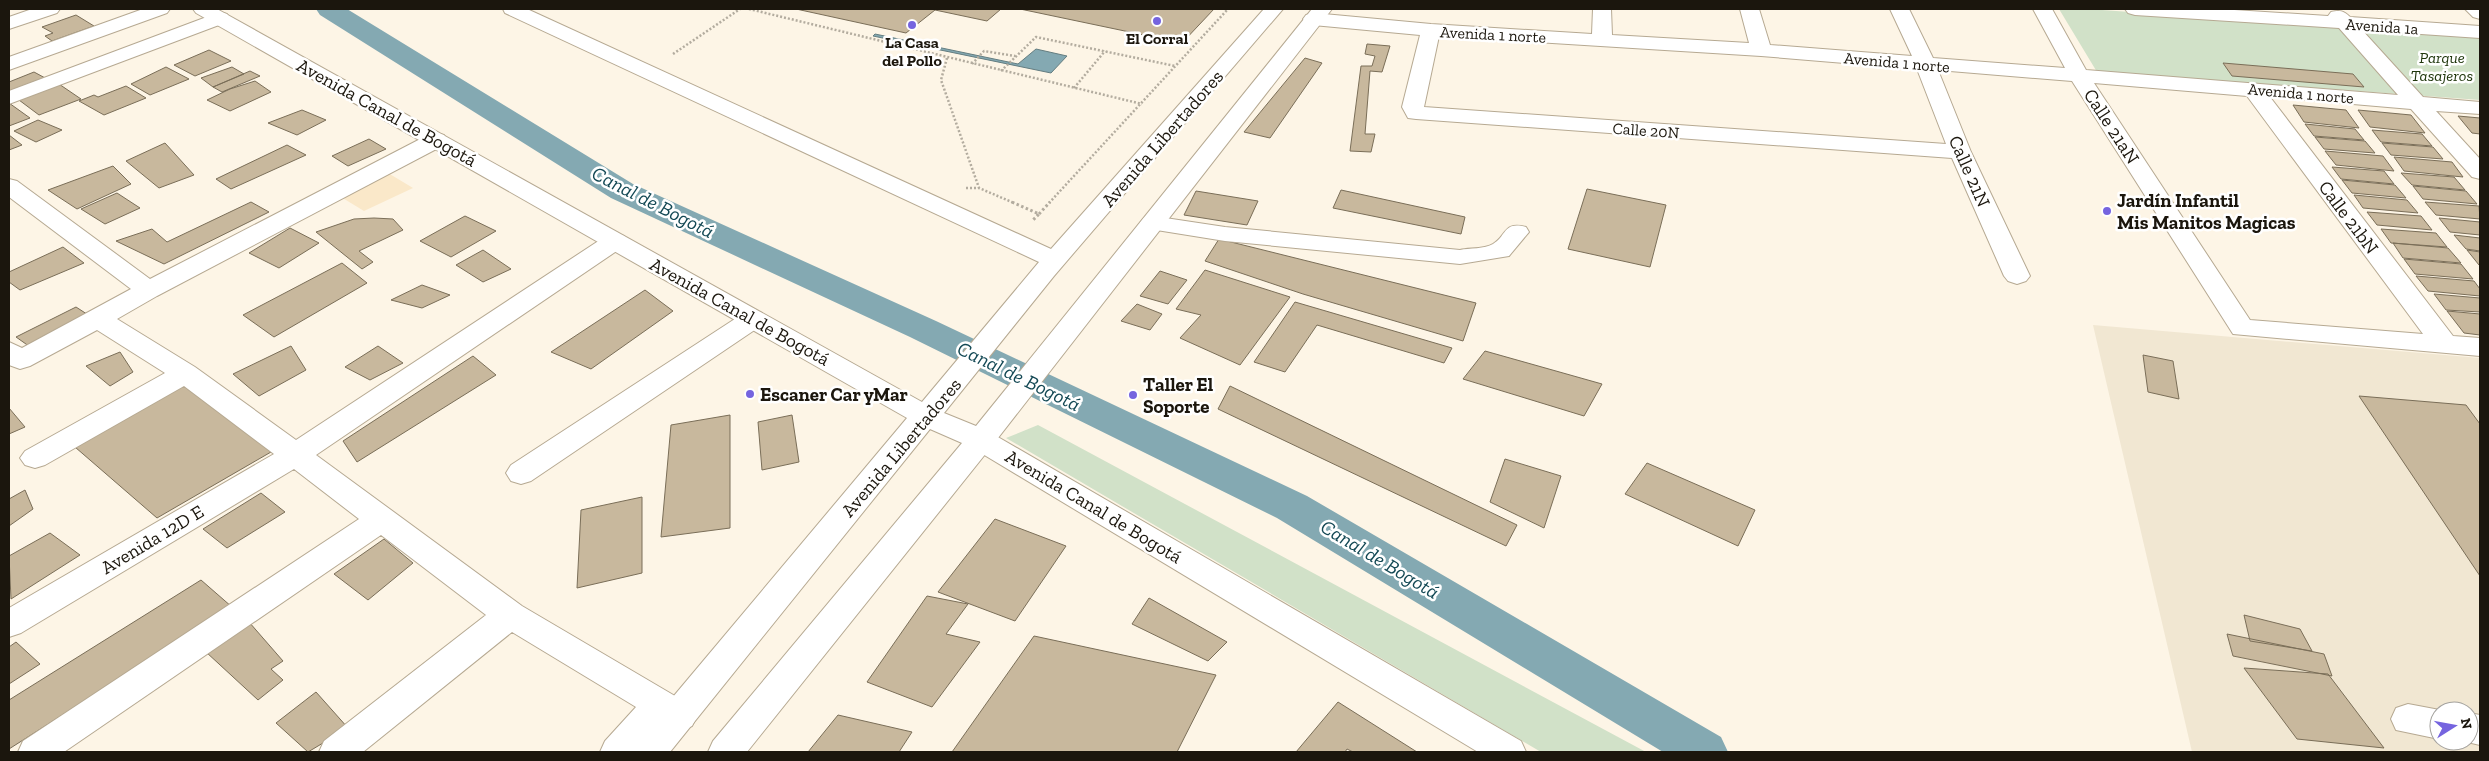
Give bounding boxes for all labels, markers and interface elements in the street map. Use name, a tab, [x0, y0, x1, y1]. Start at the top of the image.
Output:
street label: Avenida 1a	[2345, 14, 2419, 39]
marker: El Corral	[1151, 15, 1163, 27]
marker: La Casa del Pollo	[906, 19, 918, 31]
street label: Avenida 1 norte	[1439, 22, 1546, 47]
place label: El Corral	[1126, 29, 1189, 48]
place label: La Casa del Pollo	[882, 33, 942, 70]
street label: Avenida 1 norte	[1843, 48, 1951, 77]
park label: Parque Tasajeros	[2411, 48, 2473, 85]
street label: Avenida Canal de Bogotá	[293, 53, 481, 171]
street label: Avenida Libertadores	[1097, 65, 1228, 212]
street label: Avenida 1 norte	[2247, 79, 2355, 108]
street label: Calle 21aN	[2079, 84, 2144, 168]
street label: Calle 20N	[1612, 119, 1680, 142]
street label: Calle 21N	[1944, 132, 1995, 211]
water label: Canal de Bogotá	[588, 161, 718, 243]
street label: Calle 21bN	[2314, 176, 2384, 258]
place label: Jardín Infantil Mis Manitos Magicas	[2117, 189, 2296, 234]
marker: Jardín Infantil Mis Manitos Magicas	[2101, 205, 2113, 217]
street label: Avenida Canal de Bogotá	[646, 252, 834, 370]
water label: Canal de Bogotá	[954, 336, 1084, 416]
street label: Avenida Libertadores	[837, 373, 966, 521]
place label: Taller El Soporte	[1143, 373, 1214, 418]
place label: Escaner Car yMar	[760, 383, 909, 406]
marker: Escaner Car yMar	[744, 388, 756, 400]
marker: Taller El Soporte	[1127, 389, 1139, 401]
street label: Avenida Canal de Bogotá	[1001, 445, 1186, 568]
street label: Avenida 12D E	[97, 500, 208, 579]
water label: Canal de Bogotá	[1316, 514, 1444, 604]
north arrow	[2429, 701, 2479, 751]
text: N	[2457, 717, 2476, 731]

